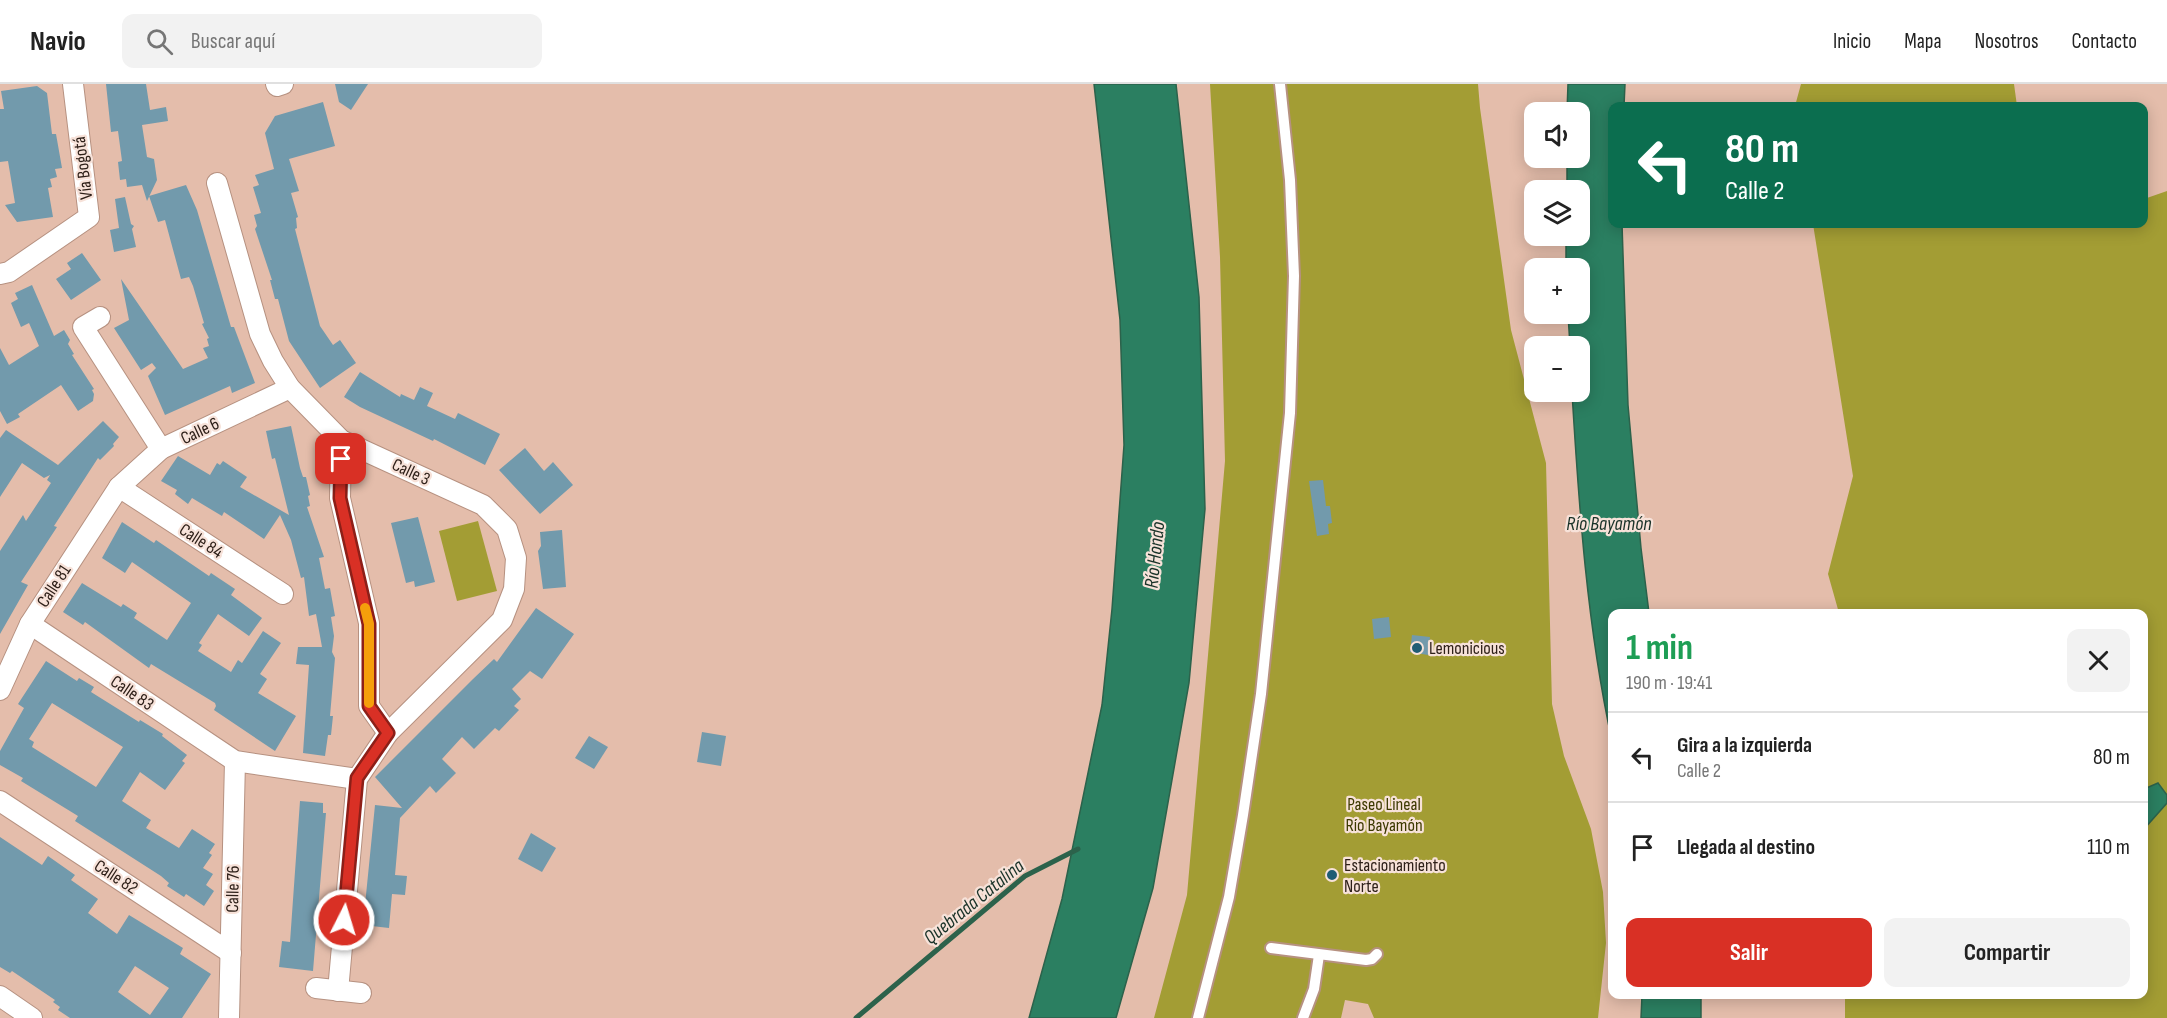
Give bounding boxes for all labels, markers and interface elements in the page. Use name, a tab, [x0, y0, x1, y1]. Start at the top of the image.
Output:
search box	[122, 14, 542, 68]
text: Navio	[30, 25, 86, 58]
icon: search	[143, 25, 176, 58]
text: Buscar aquí	[191, 28, 275, 55]
text: Inicio	[1833, 29, 1871, 54]
text: Mapa	[1904, 29, 1942, 54]
text: Nosotros	[1975, 29, 2039, 54]
text: Contacto	[2072, 29, 2137, 54]
map controls	[1524, 102, 1590, 402]
button: sound	[1524, 102, 1590, 168]
text: 80 m	[1725, 124, 1799, 175]
icon: left	[1626, 126, 1704, 204]
street label: Vía Bogotá	[69, 135, 97, 201]
text: Calle 2	[1725, 175, 1784, 207]
button: layers	[1524, 180, 1590, 246]
button: +	[1524, 258, 1590, 324]
button: −	[1524, 336, 1590, 402]
street label: Calle 6	[177, 413, 223, 449]
pin	[315, 433, 366, 484]
icon: arrive	[324, 442, 357, 475]
street label: Calle 3	[389, 454, 433, 490]
water label: Río Bayamón	[1566, 512, 1652, 536]
street label: Calle 84	[175, 519, 227, 563]
water label: Río Hondo	[1140, 521, 1170, 589]
street label: Calle 81	[33, 560, 76, 611]
text: 1 min	[1626, 627, 1693, 670]
button: close	[2067, 629, 2130, 692]
place label: Lemonicious	[1429, 638, 1505, 659]
marker: Lemonicious	[1410, 641, 1424, 655]
street label: Calle 83	[106, 671, 158, 715]
text: 190 m · 19:41	[1626, 671, 1712, 695]
text: Gira a la izquierda	[1677, 732, 1812, 759]
icon: left	[1626, 741, 1659, 774]
text: 80 m	[2093, 744, 2130, 771]
text: Calle 2	[1677, 759, 1721, 783]
park label: Paseo Lineal Río Bayamón	[1345, 794, 1423, 836]
icon: arrive	[1626, 831, 1659, 864]
text: Llegada al destino	[1677, 834, 1815, 861]
text: 110 m	[2087, 834, 2130, 861]
water label: Quebrada Catalina	[919, 854, 1029, 950]
street label: Calle 82	[90, 855, 142, 899]
place label: Estacionamiento Norte	[1344, 855, 1446, 897]
street label: Calle 76	[222, 865, 244, 913]
marker: Estacionamiento Norte	[1325, 868, 1339, 882]
position arrow	[312, 888, 376, 952]
button: Salir	[1626, 918, 1872, 987]
button: Compartir	[1884, 918, 2130, 987]

